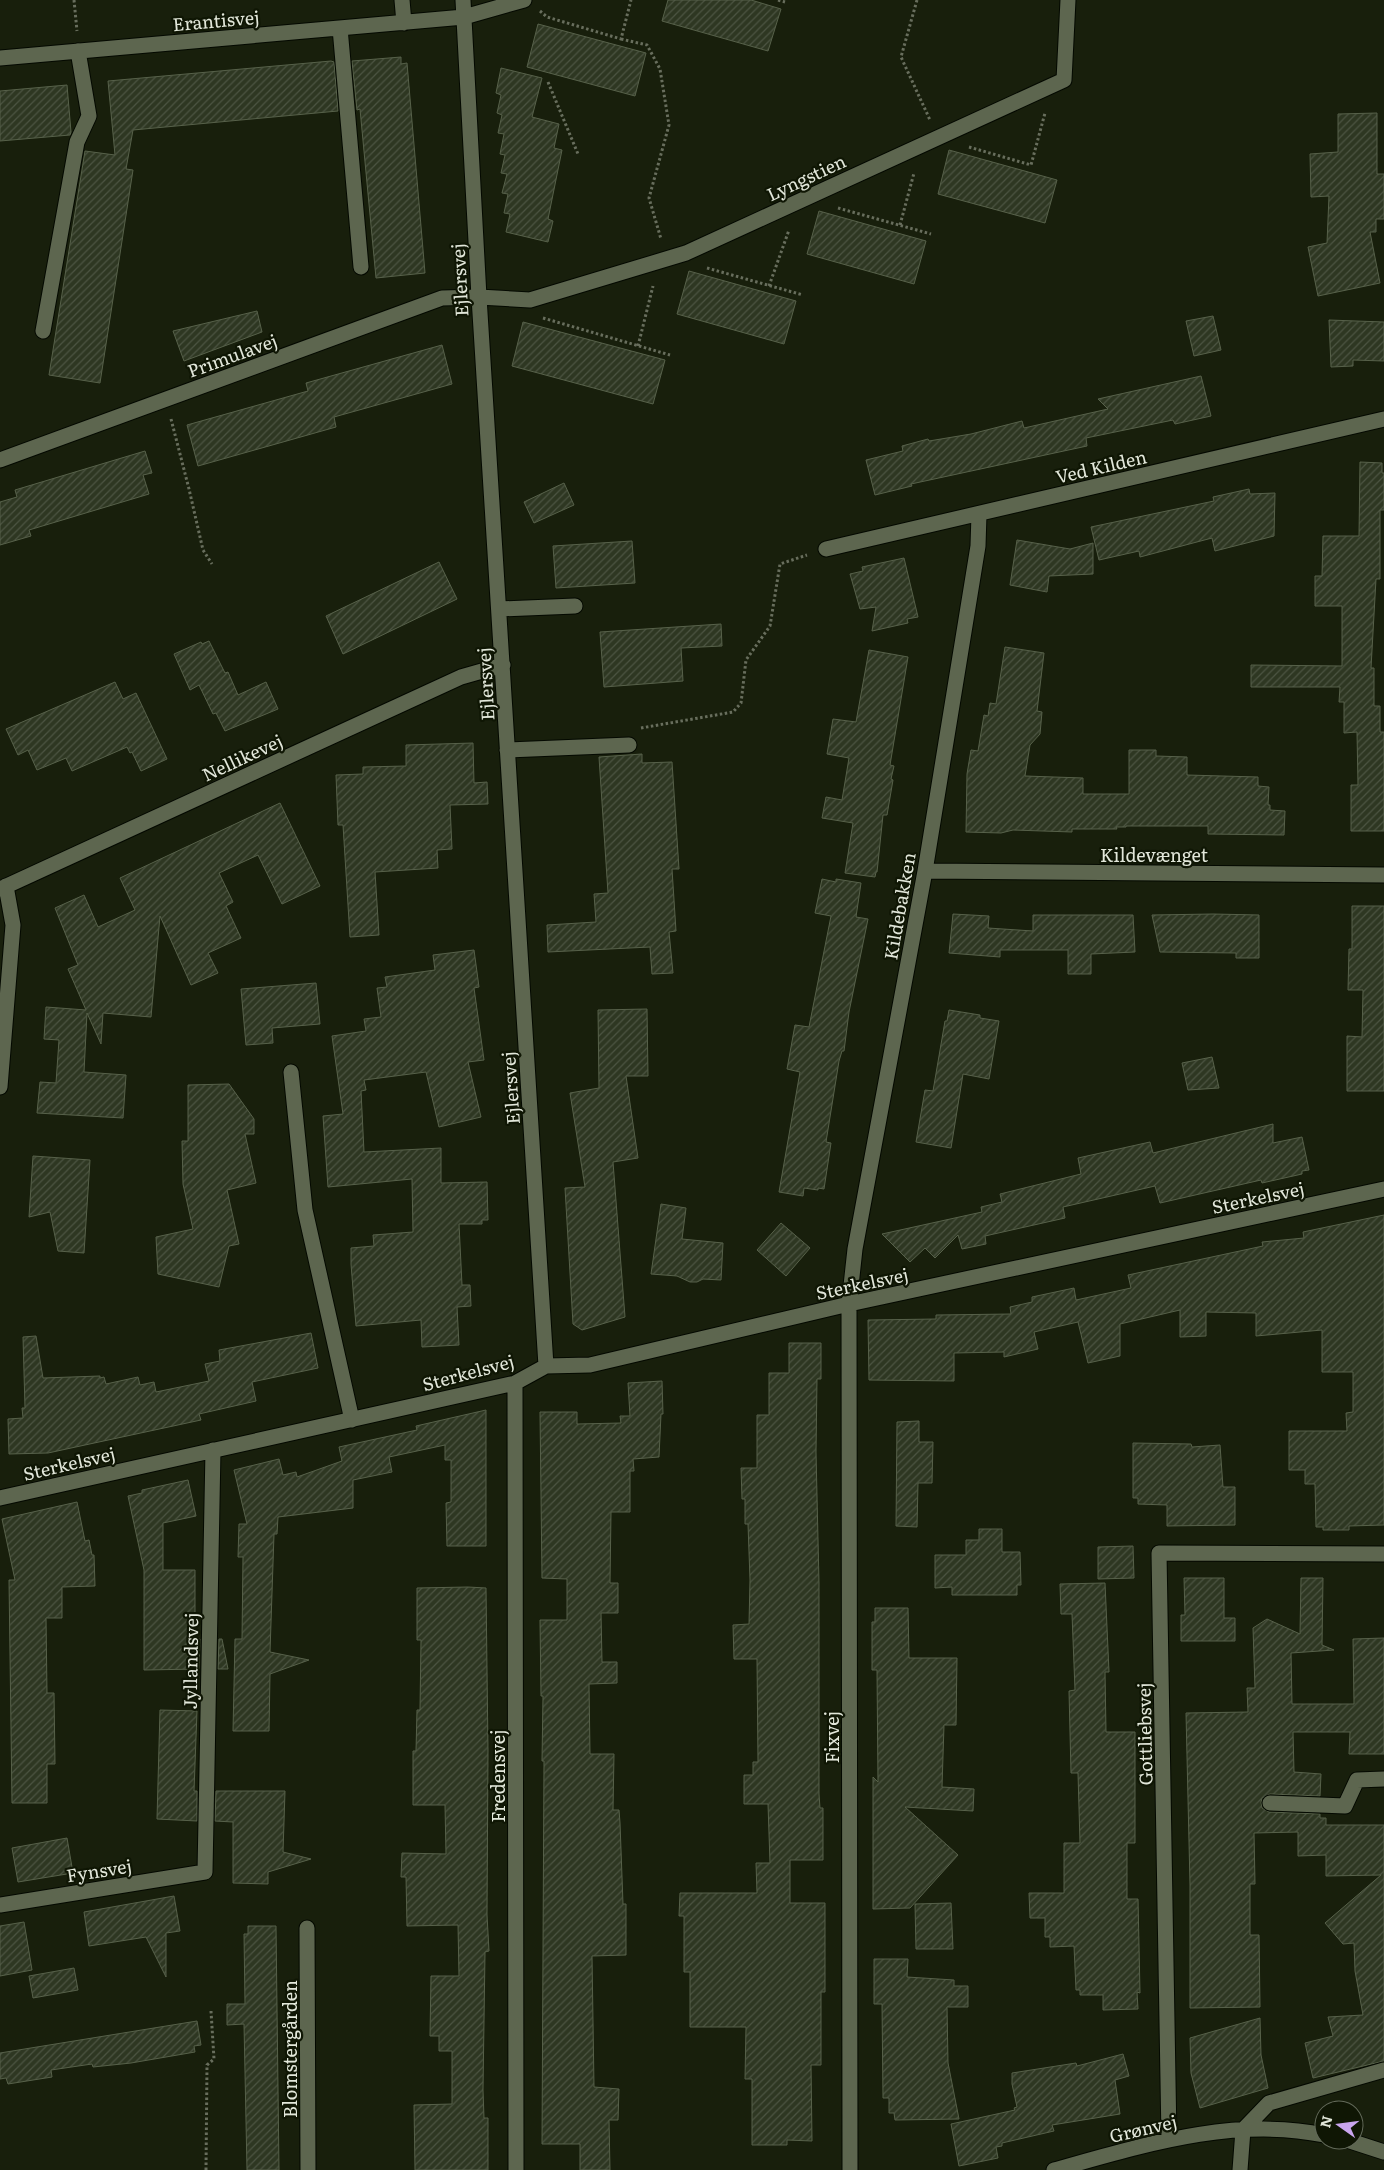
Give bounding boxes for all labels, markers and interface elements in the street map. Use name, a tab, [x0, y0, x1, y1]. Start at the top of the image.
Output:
street label: Erantisvej	[171, 3, 261, 37]
street label: Lyngstien	[762, 147, 850, 207]
street label: Ejlersvej	[444, 243, 474, 317]
street label: Primulavej	[183, 326, 281, 384]
street label: Ved Kilden	[1053, 442, 1149, 490]
street label: Ejlersvej	[470, 647, 500, 721]
street label: Nellikevej	[197, 727, 287, 787]
street label: Kildevænget	[1100, 841, 1209, 868]
street label: Kildebakken	[876, 850, 922, 962]
street label: Ejlersvej	[494, 1051, 526, 1125]
street label: Sterkelsvej	[1209, 1174, 1307, 1220]
street label: Sterkelsvej	[813, 1260, 911, 1306]
street label: Sterkelsvej	[419, 1347, 517, 1397]
street label: Sterkelsvej	[20, 1439, 118, 1487]
street label: Jyllandsvej	[176, 1612, 204, 1710]
street label: Gottliebsvej	[1130, 1682, 1158, 1786]
street label: Fixvej	[818, 1711, 845, 1763]
street label: Fredensvej	[484, 1729, 511, 1823]
street label: Fynsvej	[64, 1851, 134, 1889]
street label: Blomstergården	[276, 1980, 303, 2118]
north arrow	[1314, 2100, 1364, 2150]
street label: Grønvej	[1107, 2107, 1179, 2149]
text: N	[1314, 2113, 1337, 2130]

